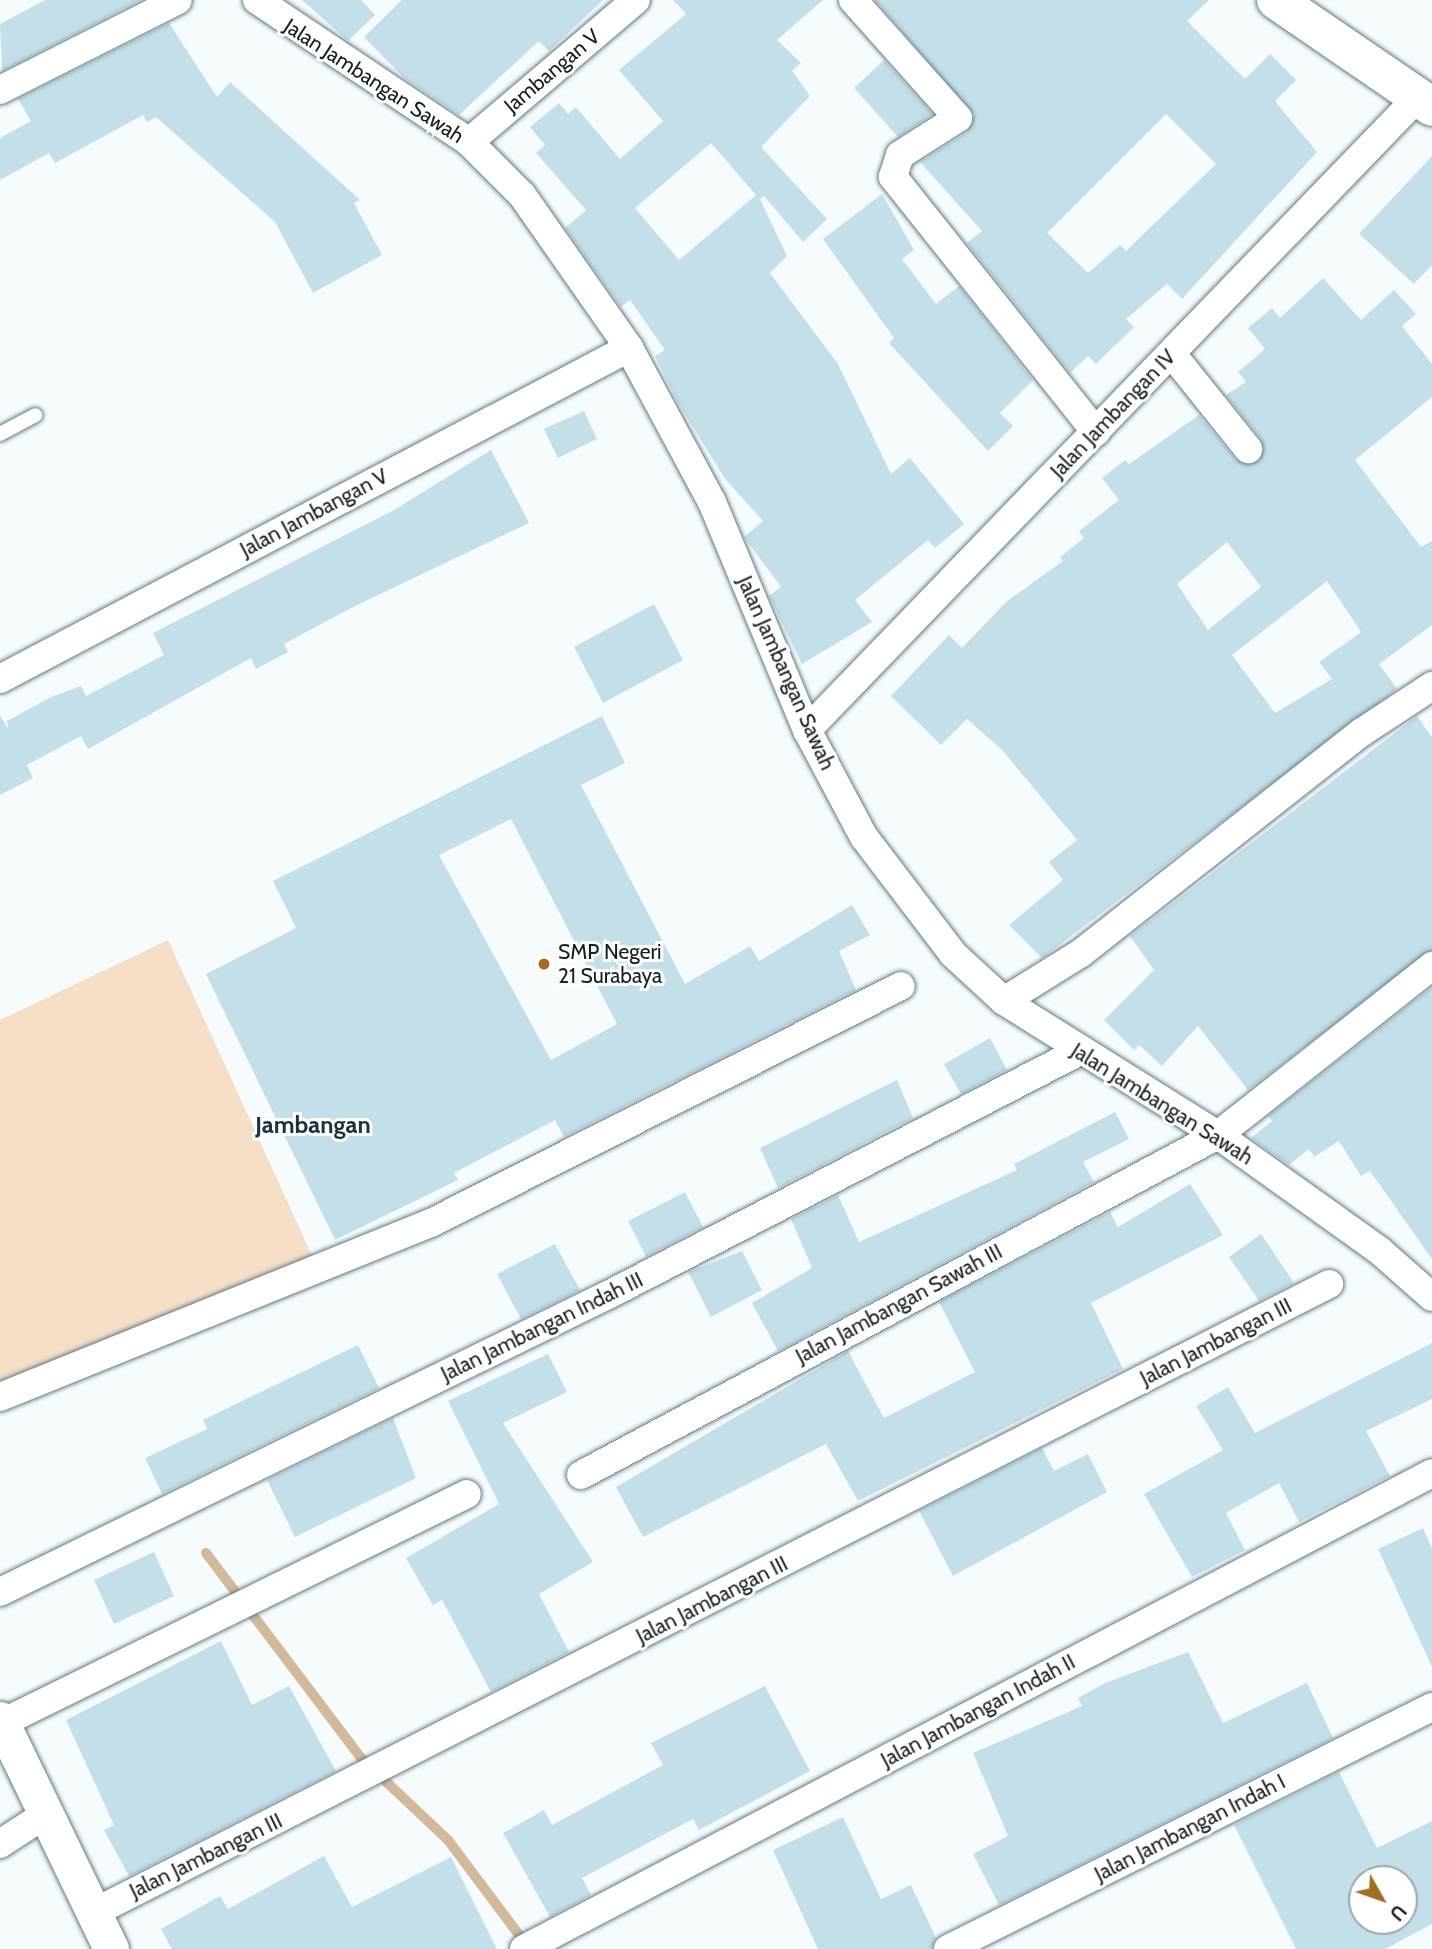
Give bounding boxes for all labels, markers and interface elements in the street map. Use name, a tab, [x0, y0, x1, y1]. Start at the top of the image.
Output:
street label: Jalan Jambangan Sawah	[279, 13, 469, 149]
street label: Jambangan V	[499, 24, 605, 118]
street label: Jalan Jambangan IV	[1045, 344, 1181, 484]
street label: Jalan Jambangan V	[236, 463, 392, 563]
street label: Jalan Jambangan Sawah	[732, 572, 840, 774]
place label: SMP Negeri 21 Surabaya	[558, 939, 662, 989]
marker: SMP Negeri 21 Surabaya	[536, 956, 552, 972]
street label: Jalan Jambangan Sawah	[1066, 1038, 1258, 1170]
district label: Jambangan	[255, 1111, 371, 1139]
street label: Jalan Jambangan Sawah III	[791, 1239, 1007, 1369]
street label: Jalan Jambangan Indah III	[437, 1267, 647, 1387]
street label: Jalan Jambangan III	[1136, 1293, 1296, 1391]
street label: Jalan Jambangan III	[632, 1551, 792, 1649]
street label: Jalan Jambangan Indah II	[877, 1649, 1079, 1773]
street label: Jalan Jambangan Indah I	[1090, 1769, 1290, 1887]
street label: Jalan Jambangan III	[125, 1808, 287, 1904]
north arrow	[1348, 1865, 1418, 1935]
text: U	[1385, 1900, 1411, 1925]

